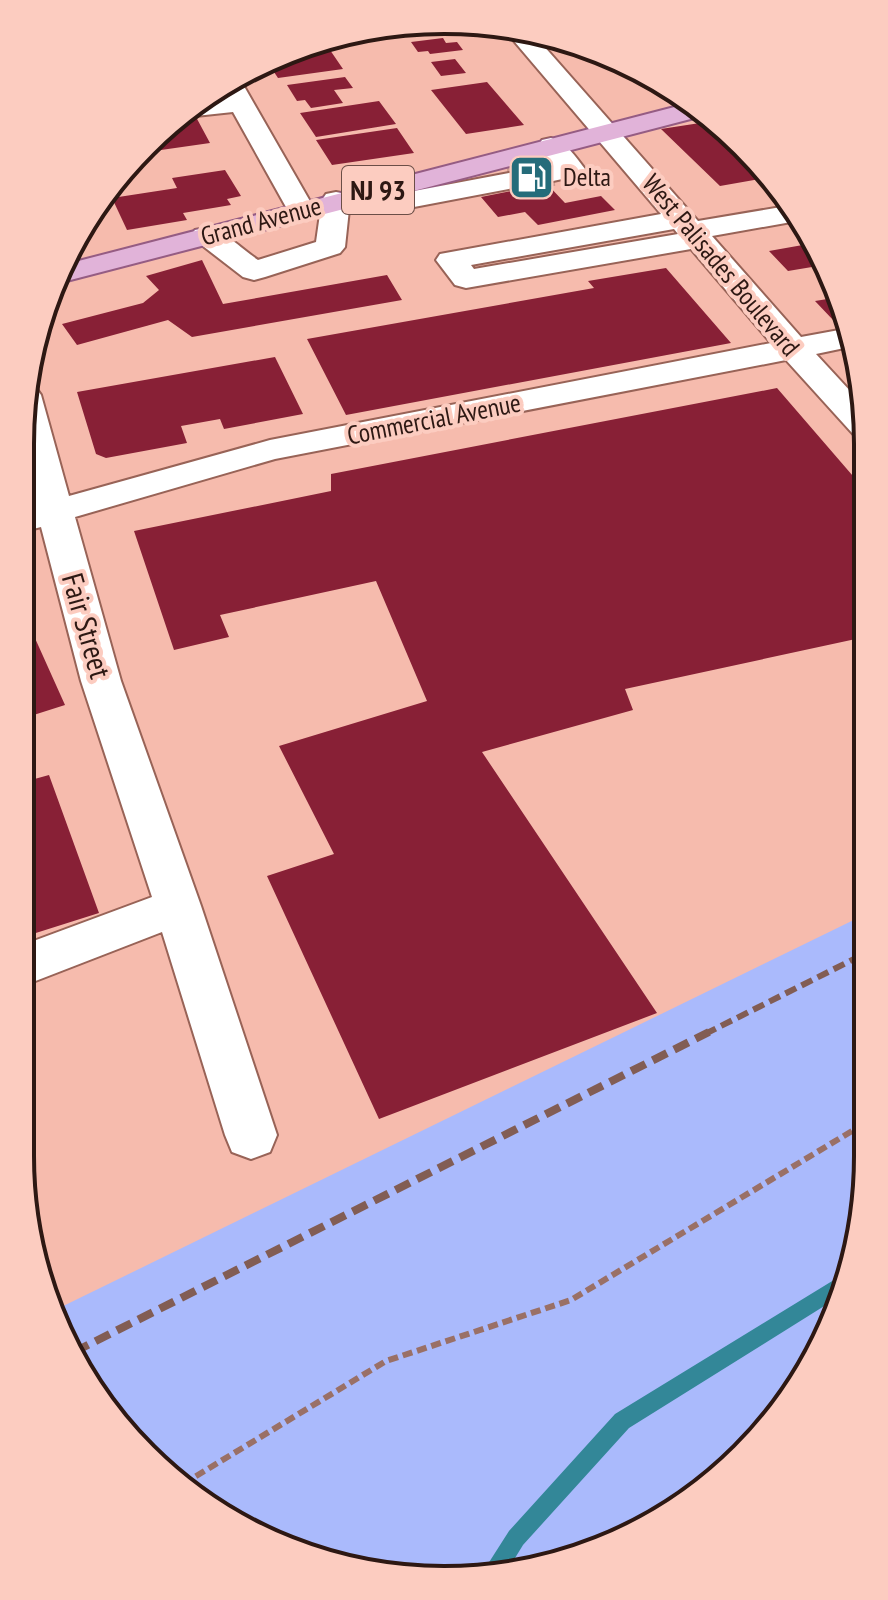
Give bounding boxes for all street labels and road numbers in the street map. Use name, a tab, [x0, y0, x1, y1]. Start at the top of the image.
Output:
road number: NJ 93	[342, 166, 414, 214]
street label: West Palisades Boulevard	[636, 167, 807, 362]
street label: Grand Avenue	[197, 189, 325, 252]
street label: Commercial Avenue	[344, 386, 523, 452]
street label: Fair Street	[54, 568, 121, 683]

